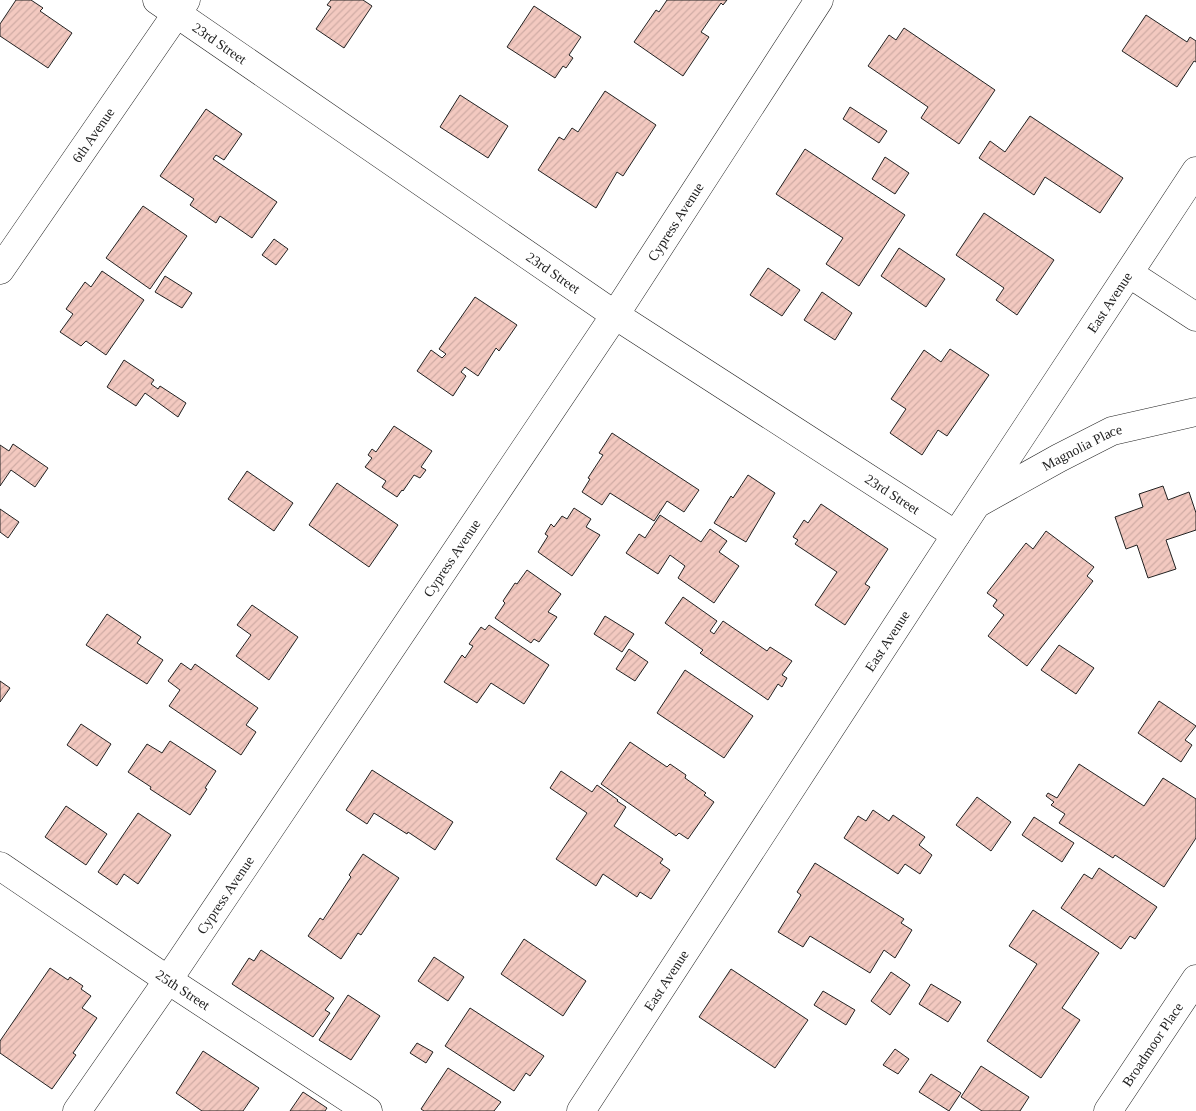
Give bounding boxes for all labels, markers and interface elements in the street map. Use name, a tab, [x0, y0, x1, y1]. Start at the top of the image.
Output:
street label: 23rd Street	[190, 20, 249, 67]
street label: 6th Avenue	[69, 105, 118, 165]
street label: Cypress Avenue	[645, 180, 707, 264]
street label: 23rd Street	[523, 249, 583, 297]
street label: East Avenue	[1084, 270, 1135, 336]
street label: Magnolia Place	[1040, 422, 1123, 474]
street label: 23rd Street	[862, 471, 922, 518]
street label: Cypress Avenue	[421, 517, 484, 600]
street label: East Avenue	[862, 608, 913, 674]
street label: Cypress Avenue	[194, 854, 257, 937]
street label: East Avenue	[641, 947, 692, 1014]
street label: 25th Street	[153, 967, 213, 1013]
street label: Broadmoor Place	[1119, 1000, 1186, 1089]

